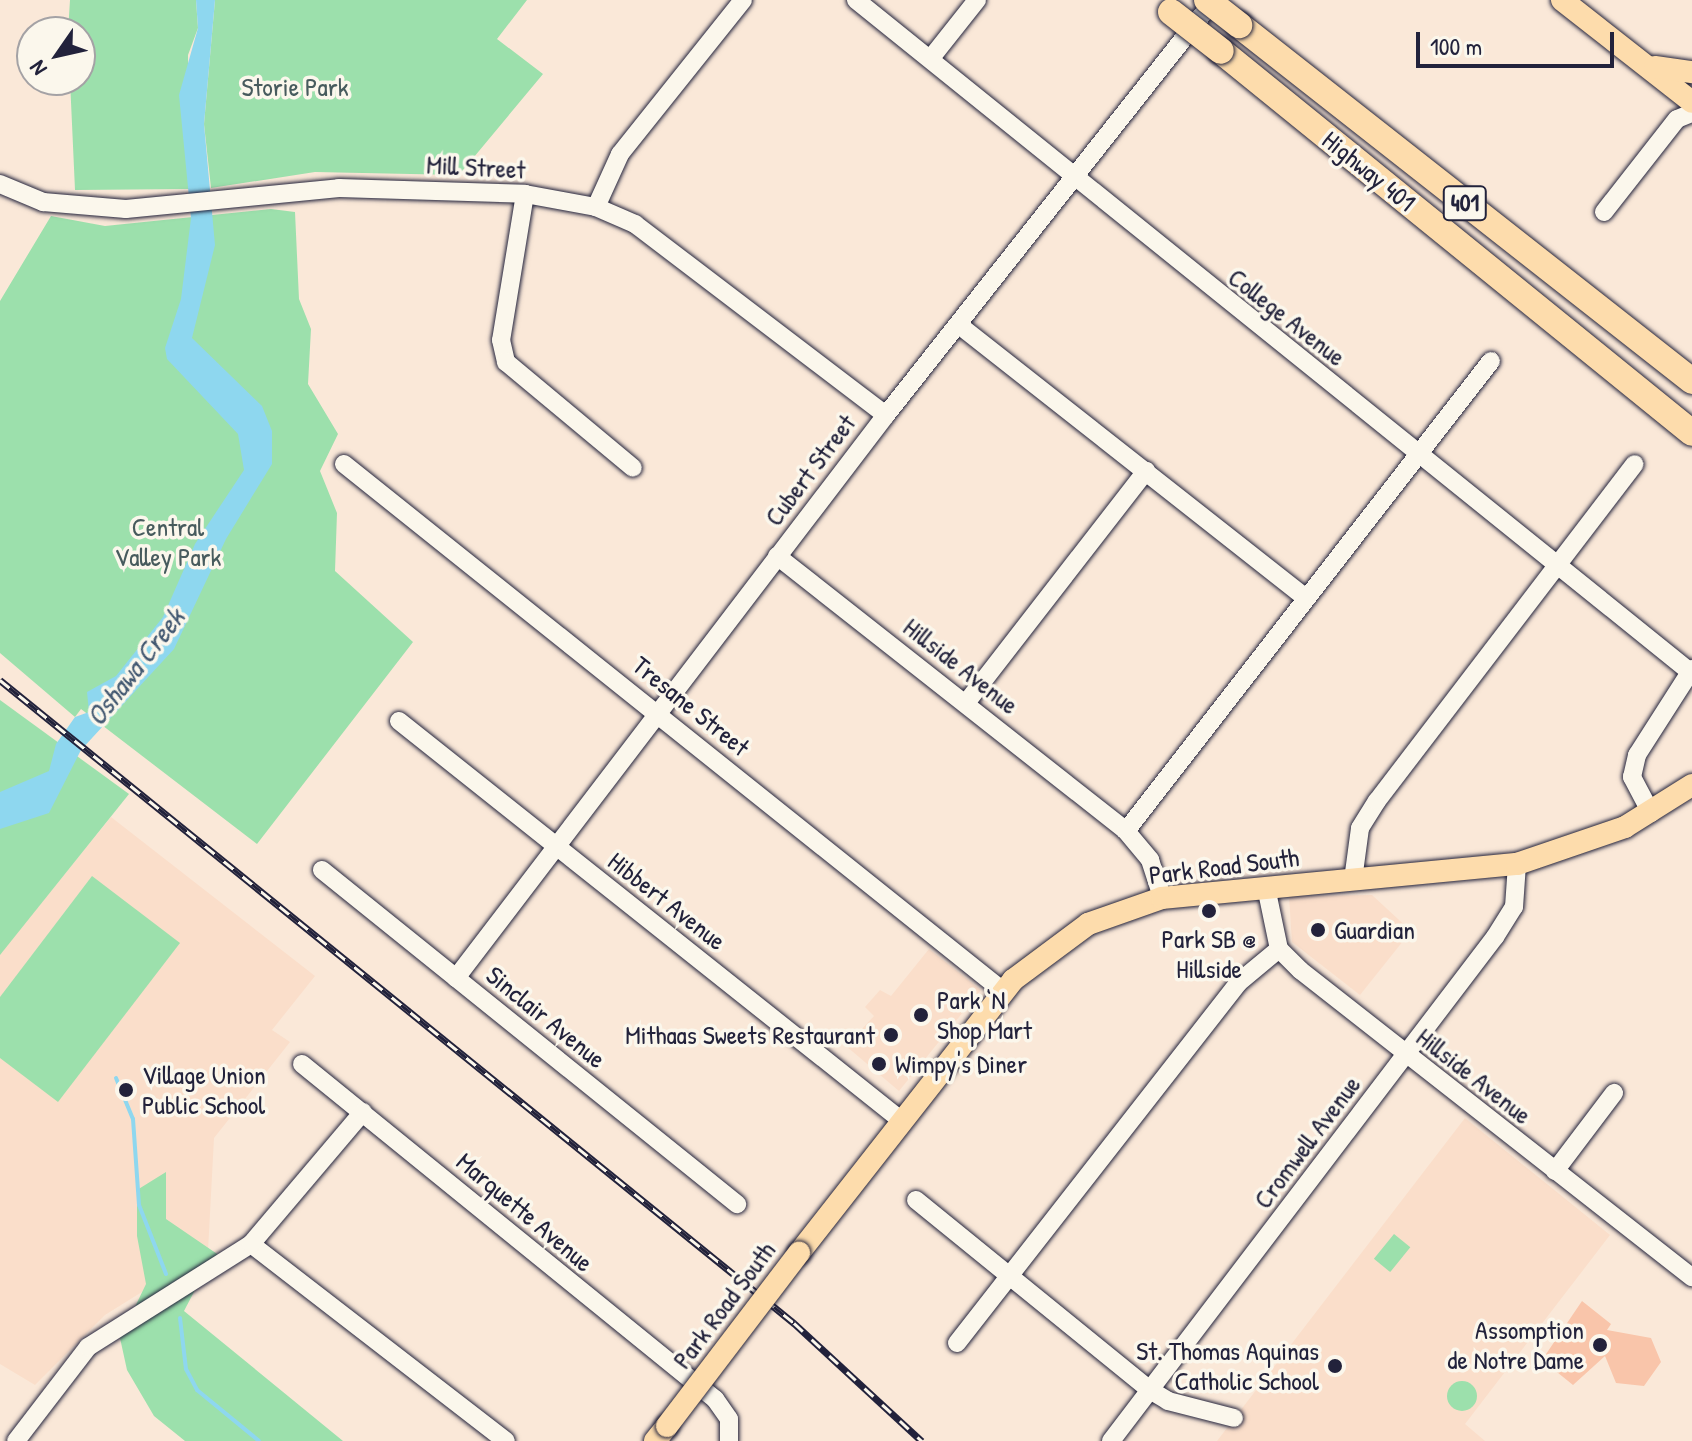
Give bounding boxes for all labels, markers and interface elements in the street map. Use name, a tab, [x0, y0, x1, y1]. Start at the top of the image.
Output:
north arrow	[16, 16, 96, 96]
scale bar	[1420, 16, 1618, 66]
text: 100 m	[1430, 30, 1482, 62]
text: N	[22, 55, 53, 82]
park label: Storie Park	[241, 71, 349, 103]
street label: Highway 401	[1316, 124, 1422, 218]
street label: Mill Street	[426, 149, 526, 185]
road number: 401	[1441, 183, 1489, 223]
street label: College Avenue	[1222, 262, 1352, 372]
street label: Cubert Street	[758, 408, 862, 532]
park label: Central Valley Park	[115, 511, 221, 572]
water label: Oshawa Creek	[79, 602, 191, 732]
street label: Hillside Avenue	[897, 611, 1025, 721]
street label: Tresane Street	[626, 649, 756, 763]
street label: Park Road South	[1147, 841, 1301, 891]
street label: Hibbert Avenue	[602, 845, 732, 957]
marker: Park SB @ Hillside	[1200, 902, 1218, 920]
place label: Guardian	[1334, 914, 1415, 946]
marker: Guardian	[1309, 921, 1327, 939]
place label: Park SB @ Hillside	[1162, 923, 1256, 984]
street label: Sinclair Avenue	[480, 959, 612, 1075]
place label: Park ‘N Shop Mart	[937, 984, 1032, 1046]
marker: Park ‘N Shop Mart	[912, 1006, 930, 1024]
place label: Mithaas Sweets Restaurant	[625, 1019, 875, 1051]
street label: Hillside Avenue	[1410, 1021, 1538, 1131]
marker: Mithaas Sweets Restaurant	[882, 1026, 900, 1044]
place label: Wimpy's Diner	[895, 1048, 1027, 1080]
marker: Wimpy's Diner	[870, 1055, 888, 1073]
place label: Village Union Public School	[142, 1059, 266, 1120]
street label: Cromwell Avenue	[1247, 1070, 1367, 1214]
marker: Village Union Public School	[117, 1081, 135, 1099]
street label: Marquette Avenue	[450, 1146, 600, 1278]
street label: Park Road South	[666, 1235, 782, 1375]
place label: Assomption de Notre Dame	[1447, 1314, 1584, 1376]
place label: St. Thomas Aquinas Catholic School	[1136, 1335, 1319, 1396]
marker: Assomption de Notre Dame	[1591, 1336, 1609, 1354]
marker: St. Thomas Aquinas Catholic School	[1326, 1357, 1344, 1375]

